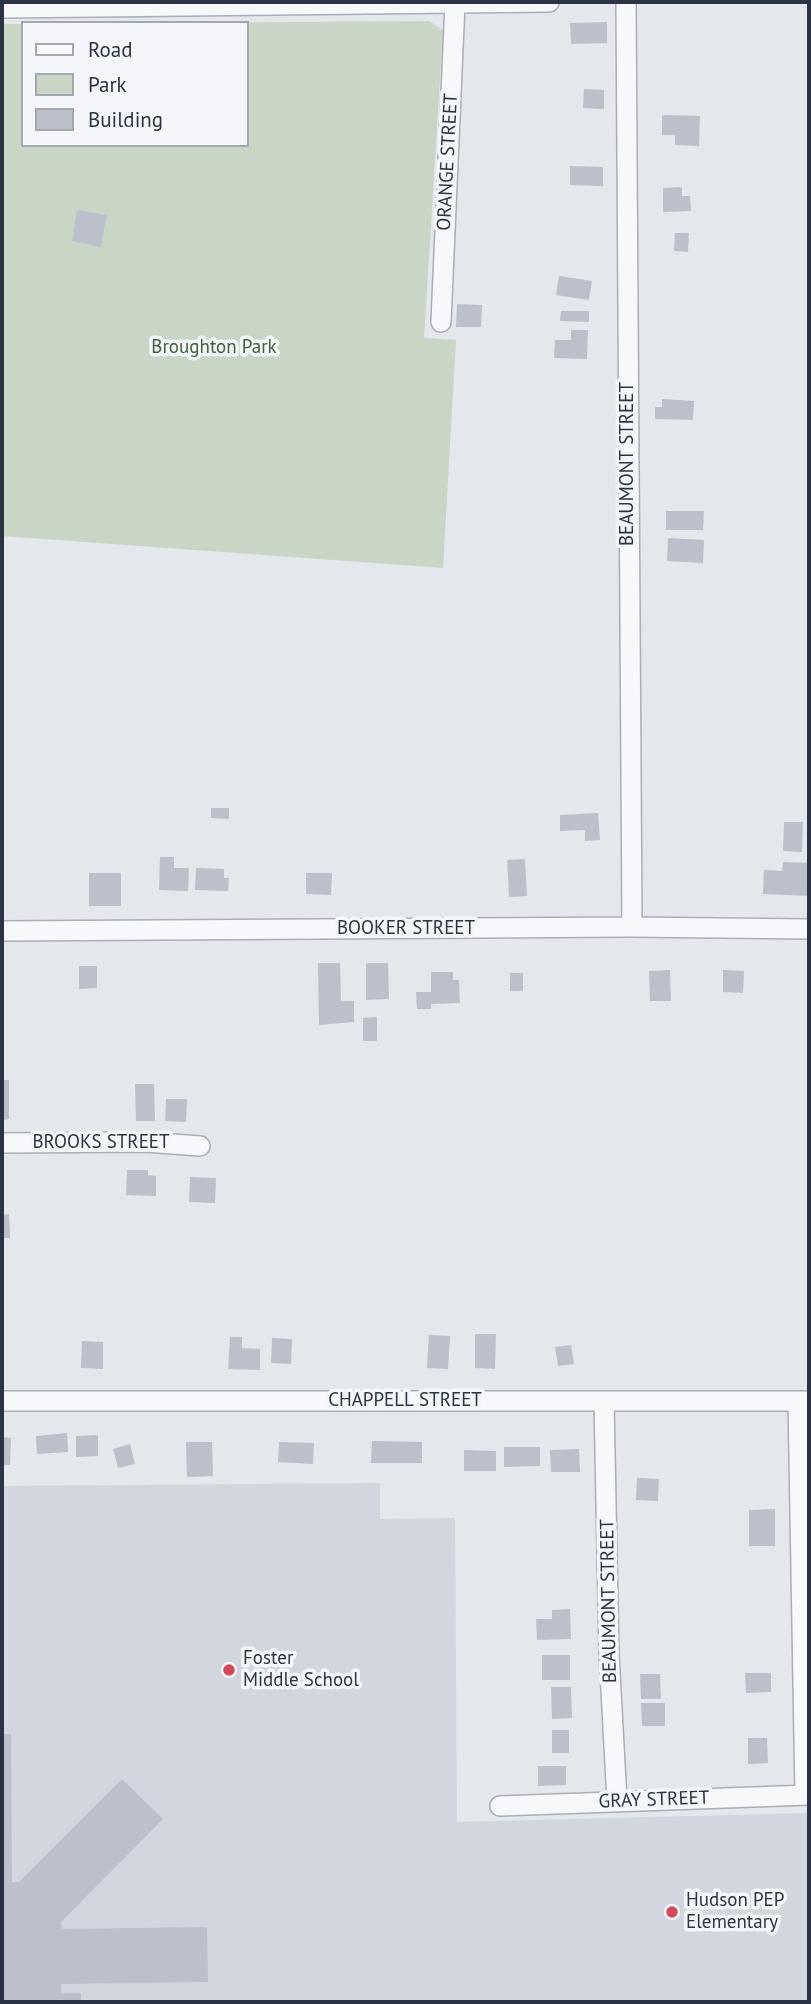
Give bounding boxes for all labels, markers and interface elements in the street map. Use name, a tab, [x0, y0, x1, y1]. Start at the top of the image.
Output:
legend	[21, 21, 248, 147]
text: Road	[88, 36, 132, 63]
text: Park	[88, 71, 127, 98]
street label: ORANGE STREET	[433, 93, 463, 231]
text: Building	[88, 106, 163, 133]
park label: Broughton Park	[151, 337, 277, 359]
street label: BEAUMONT STREET	[617, 382, 639, 546]
street label: BOOKER STREET	[337, 918, 475, 940]
street label: BROOKS STREET	[32, 1132, 170, 1154]
street label: CHAPPELL STREET	[328, 1390, 482, 1412]
street label: BEAUMONT STREET	[596, 1519, 622, 1683]
place label: Foster Middle School	[243, 1648, 359, 1692]
marker: Foster Middle School	[221, 1662, 237, 1678]
street label: GRAY STREET	[598, 1787, 710, 1813]
place label: Hudson PEP Elementary	[686, 1890, 784, 1934]
marker: Hudson PEP Elementary	[664, 1904, 680, 1920]

